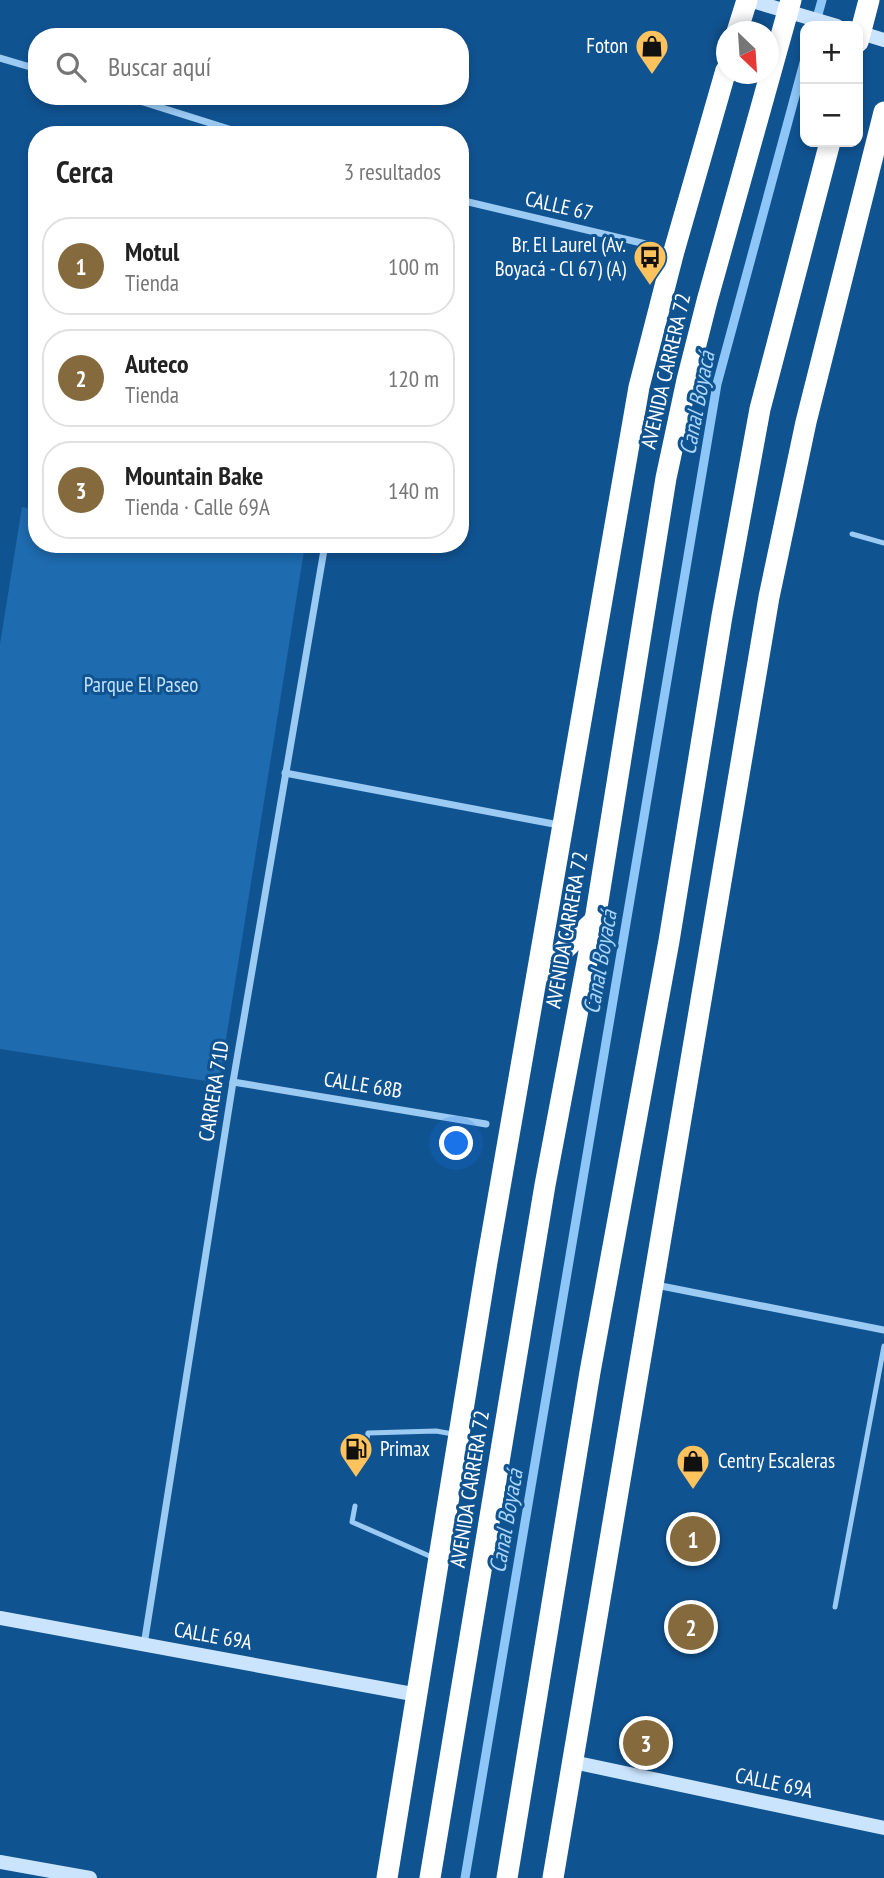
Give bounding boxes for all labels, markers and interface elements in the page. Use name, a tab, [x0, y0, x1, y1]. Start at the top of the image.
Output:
north arrow	[716, 21, 779, 84]
map controls	[800, 21, 863, 147]
button: +	[800, 21, 863, 84]
shop icon: Foton	[633, 27, 671, 76]
search box	[28, 28, 469, 105]
place label: Foton	[586, 32, 628, 59]
icon: search	[52, 48, 90, 86]
text: Buscar aquí	[108, 50, 211, 83]
button: −	[800, 84, 863, 147]
text: Cerca	[56, 152, 113, 191]
text: 3 resultados	[344, 157, 441, 186]
street label: CALLE 67	[523, 185, 596, 226]
place label: Br. El Laurel (Av. Boyacá - Cl 67) (A)	[495, 231, 626, 282]
text: Motul	[125, 235, 179, 268]
bus stop icon: Br. El Laurel (Av. Boyacá - Cl 67) (A)	[631, 238, 669, 287]
text: 1	[76, 252, 87, 281]
text: 100 m	[388, 252, 439, 281]
text: Tienda	[125, 268, 179, 297]
street label: AVENIDA CARRERA 72	[635, 291, 697, 451]
text: Auteco	[125, 347, 189, 380]
water label: Canal Boyacá	[672, 347, 721, 457]
text: 2	[76, 364, 87, 393]
text: 120 m	[388, 364, 439, 393]
text: Tienda	[125, 380, 179, 409]
text: Mountain Bake	[125, 459, 263, 492]
text: 3	[76, 476, 87, 505]
text: 140 m	[388, 476, 439, 505]
text: Tienda · Calle 69A	[125, 492, 270, 521]
park label: Parque El Paseo	[84, 671, 198, 698]
street label: AVENIDA CARRERA 72	[539, 849, 594, 1010]
water label: Canal Boyacá	[576, 906, 623, 1016]
street label: CARRERA 71D	[192, 1039, 235, 1143]
street label: CALLE 68B	[322, 1065, 404, 1104]
your location	[439, 1126, 473, 1160]
street label: AVENIDA CARRERA 72	[444, 1408, 495, 1569]
fuel station icon: Primax	[337, 1430, 375, 1479]
place label: Primax	[380, 1435, 430, 1462]
shop icon: Centry Escaleras	[674, 1442, 712, 1491]
place label: Centry Escaleras	[718, 1447, 835, 1474]
water label: Canal Boyacá	[482, 1465, 529, 1575]
pin: 1	[670, 1513, 716, 1565]
pin: 2	[668, 1601, 714, 1653]
street label: CALLE 69A	[172, 1615, 254, 1656]
pin: 3	[623, 1717, 669, 1769]
street label: CALLE 69A	[733, 1761, 815, 1804]

